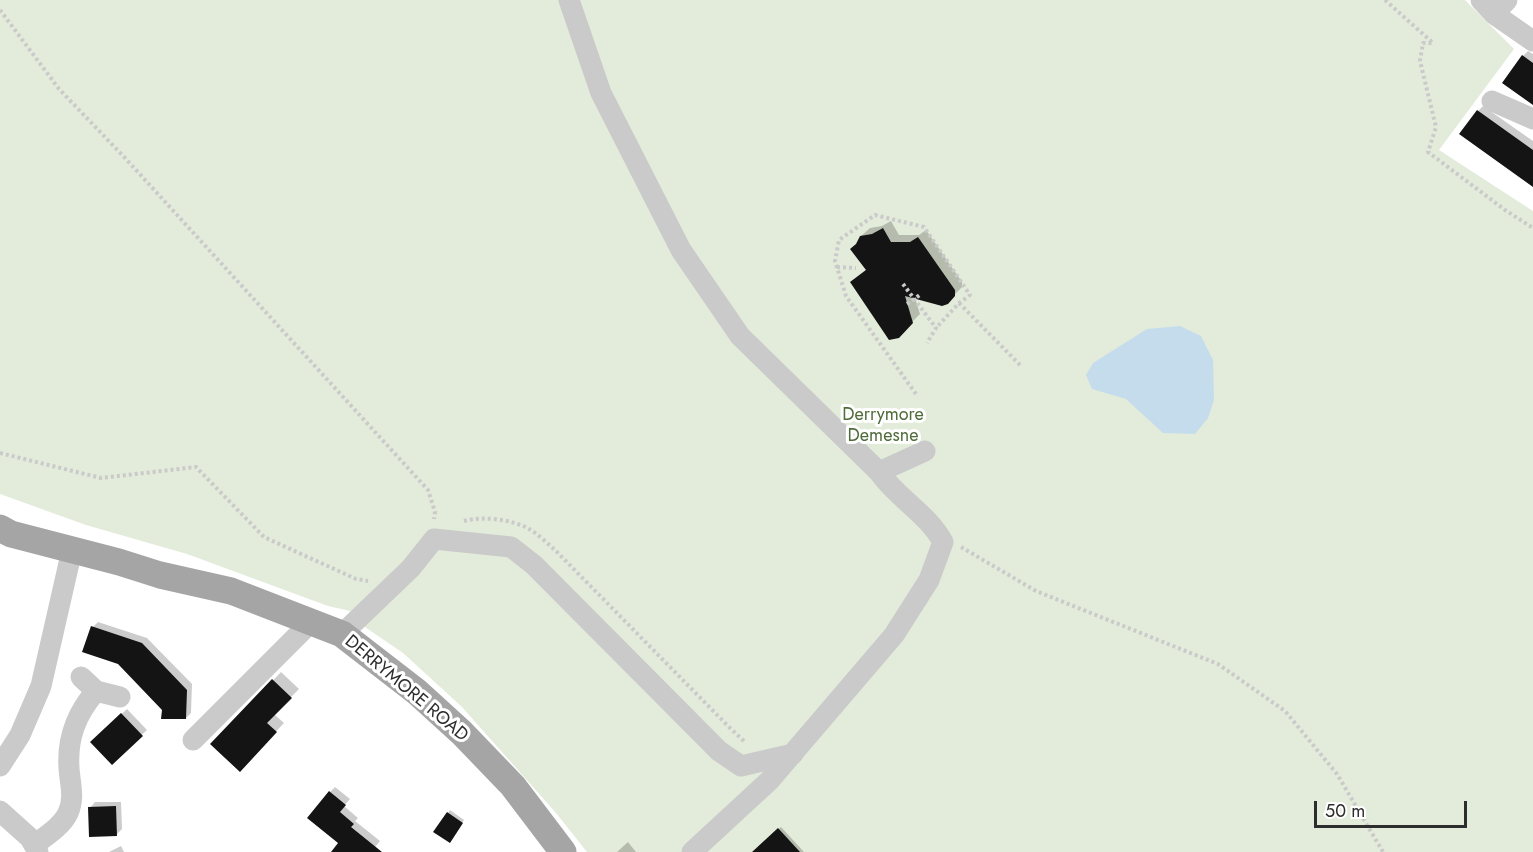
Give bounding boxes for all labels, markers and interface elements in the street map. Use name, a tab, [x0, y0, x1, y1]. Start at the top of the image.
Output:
park label: Derrymore Demesne	[842, 405, 924, 448]
street label: DERRYMORE ROAD	[340, 631, 472, 747]
scale bar	[1317, 789, 1470, 827]
text: 50 m	[1325, 798, 1365, 824]

